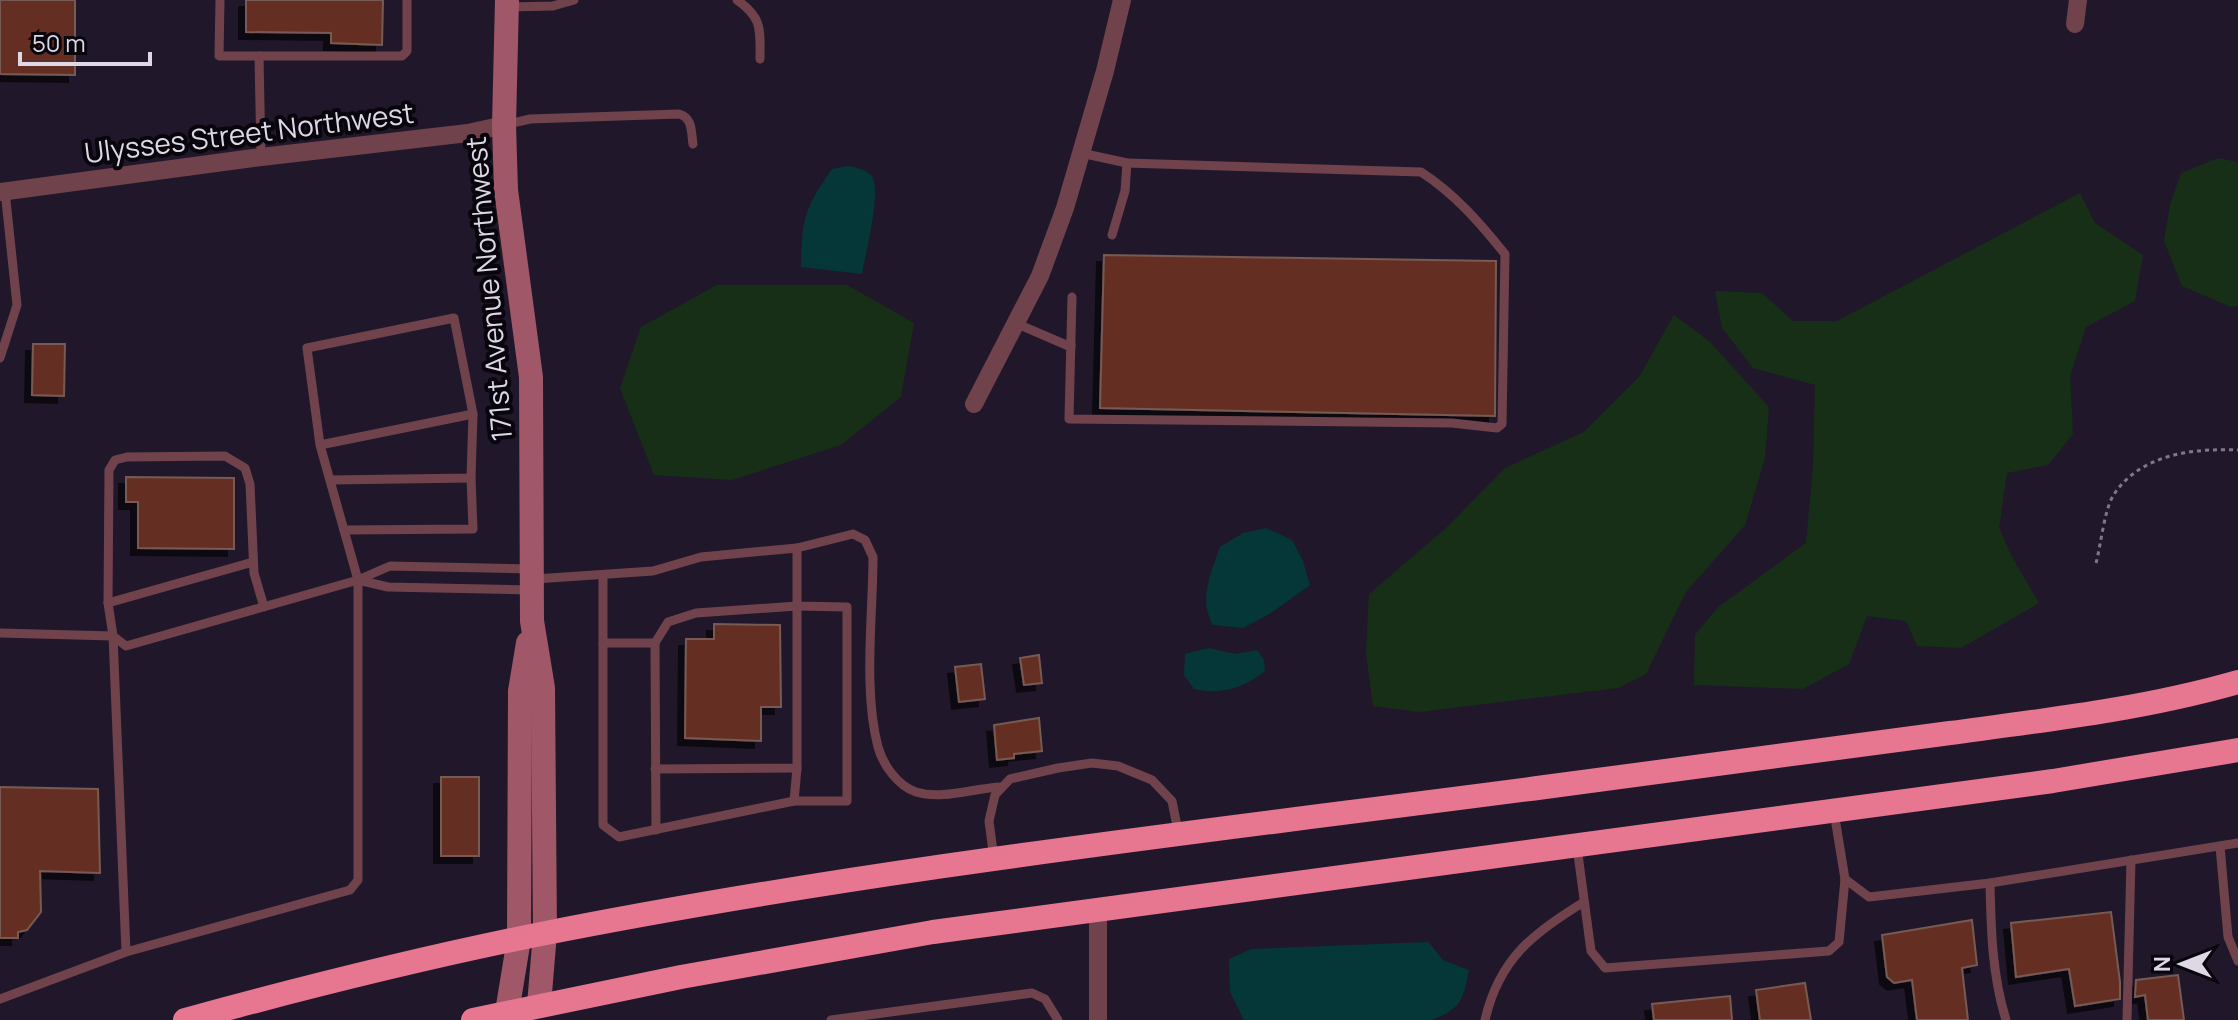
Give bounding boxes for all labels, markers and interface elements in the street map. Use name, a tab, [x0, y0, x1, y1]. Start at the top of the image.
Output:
scale bar	[20, 16, 150, 66]
text: 50 m	[32, 26, 86, 59]
street label: Ulysses Street Northwest	[82, 93, 416, 171]
street label: 171st Avenue Northwest	[456, 135, 520, 443]
north arrow	[2142, 924, 2222, 1004]
text: N	[2147, 956, 2177, 972]

